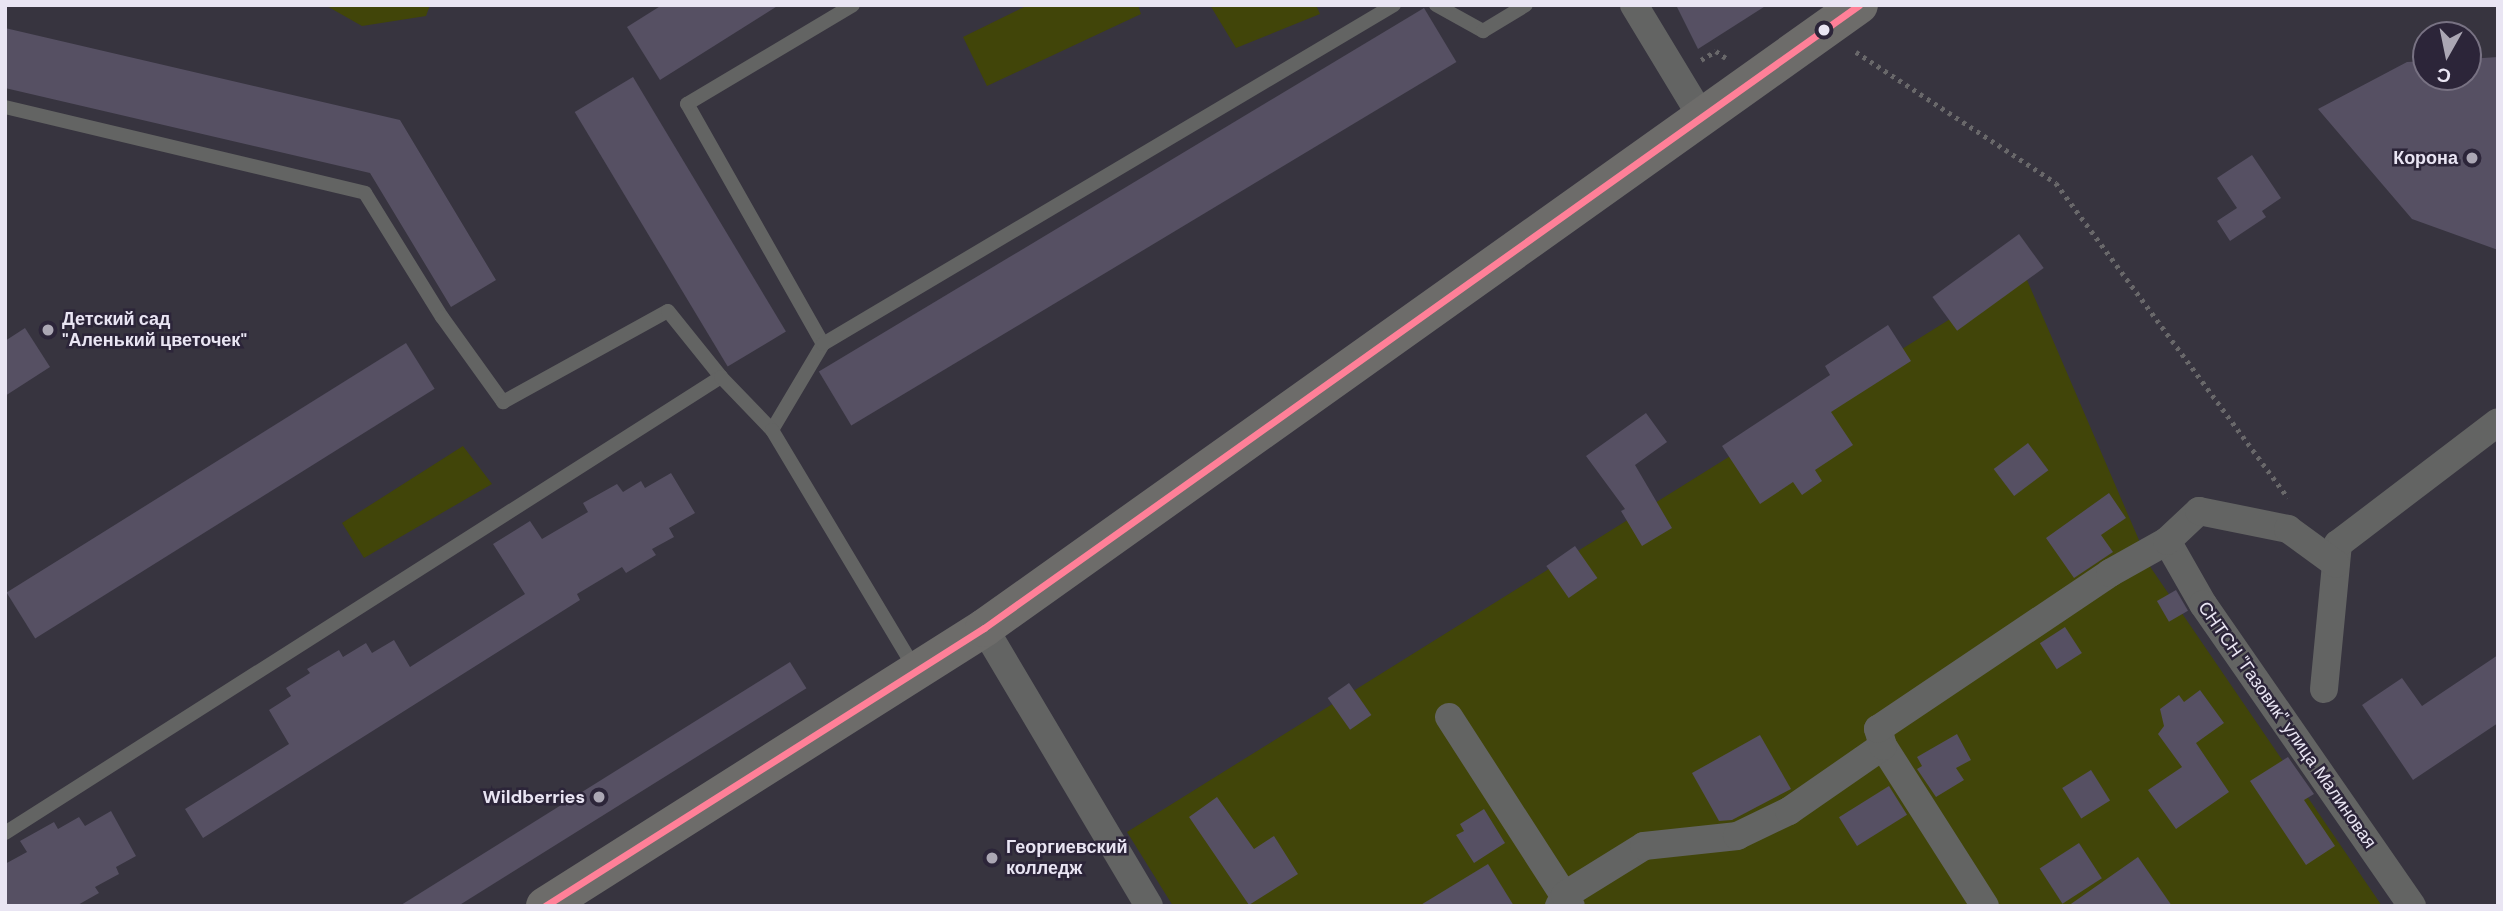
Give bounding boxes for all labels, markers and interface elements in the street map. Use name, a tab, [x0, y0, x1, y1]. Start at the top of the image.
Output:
north arrow	[2412, 21, 2482, 91]
unlabelled marker	[1817, 23, 1831, 37]
text: С	[2435, 62, 2453, 89]
place label: Корона	[2393, 147, 2458, 169]
marker: Корона	[2464, 150, 2480, 166]
place label: Детский сад "Аленький цветочек"	[62, 309, 247, 352]
marker: Детский сад "Аленький цветочек"	[40, 322, 56, 338]
street label: СНТСН "Газовик" улица Малиновая	[2193, 597, 2381, 853]
place label: Wildberries	[482, 786, 585, 808]
marker: Wildberries	[591, 789, 607, 805]
place label: Георгиевский колледж	[1006, 837, 1128, 880]
marker: Георгиевский колледж	[984, 850, 1000, 866]

